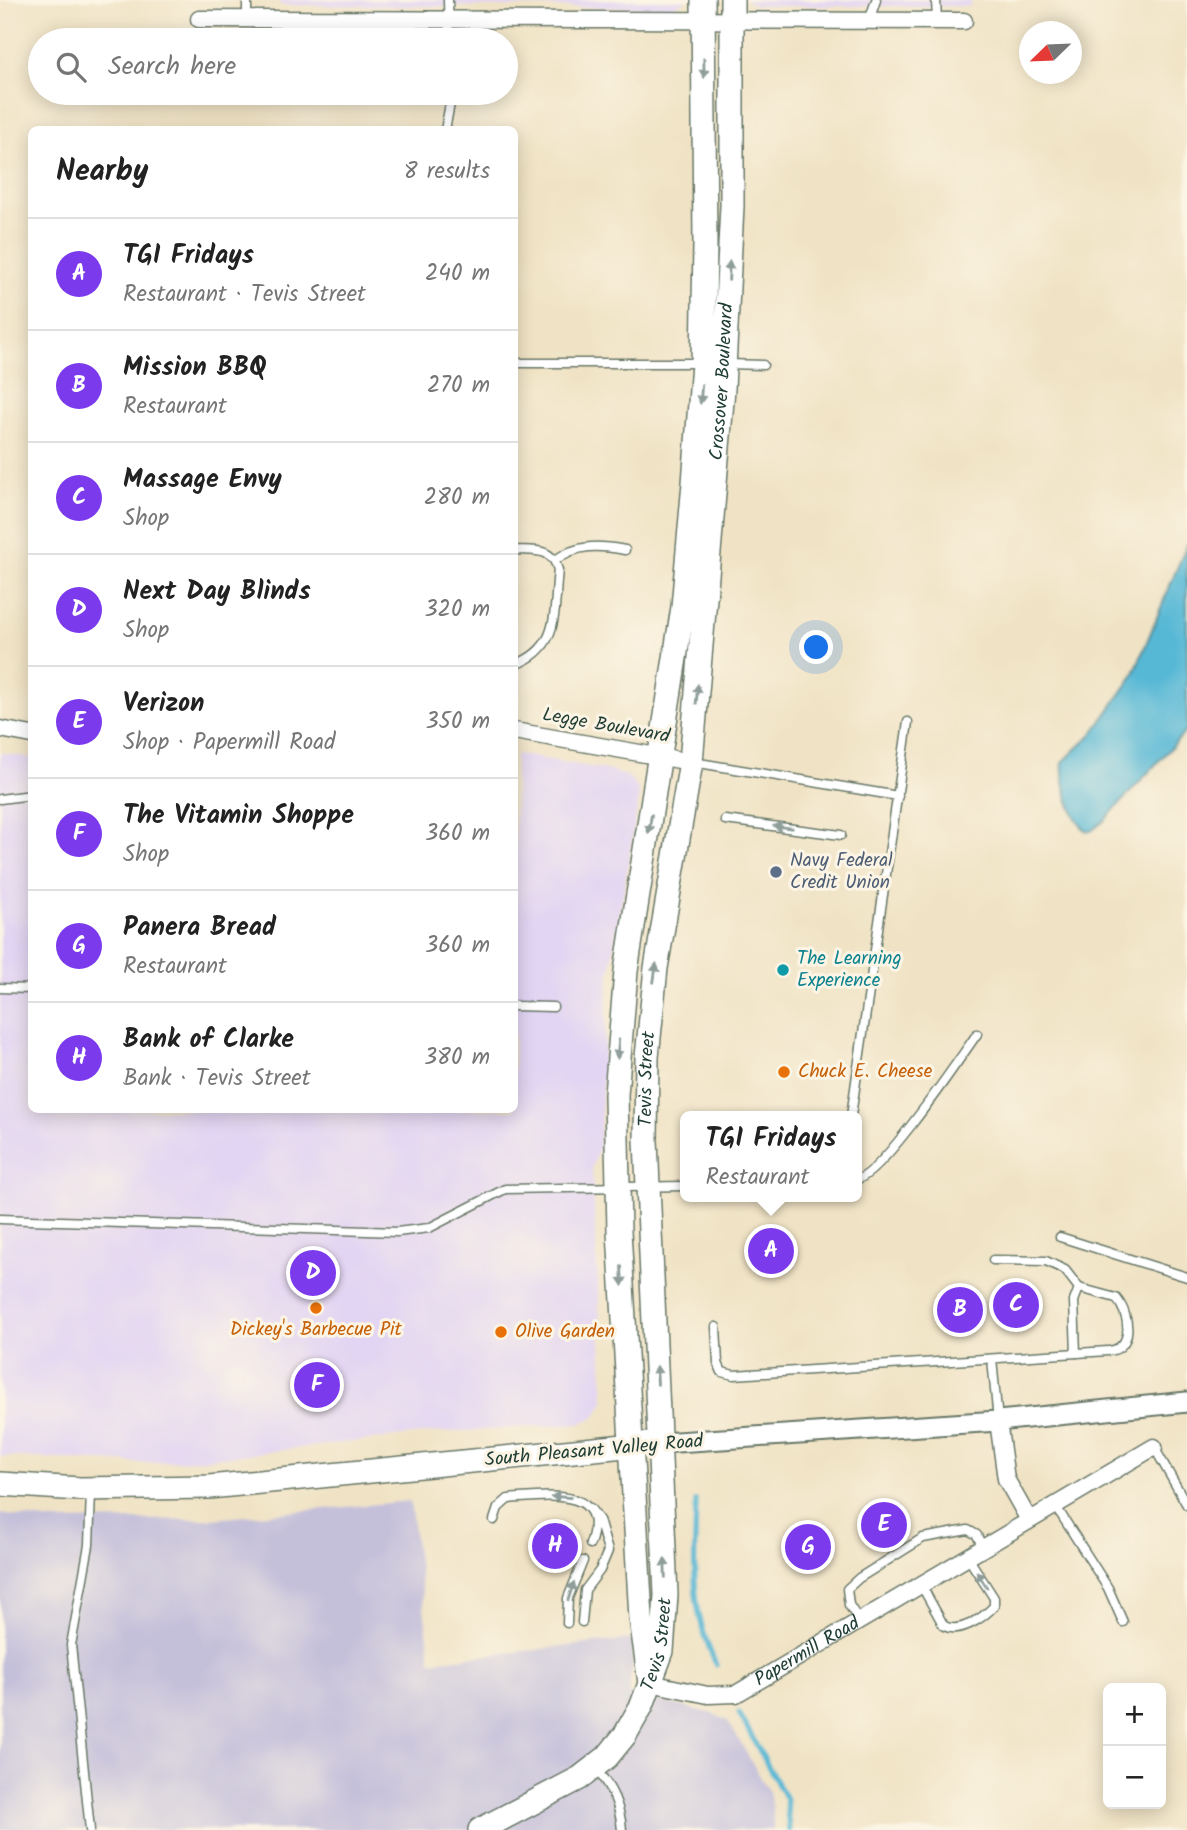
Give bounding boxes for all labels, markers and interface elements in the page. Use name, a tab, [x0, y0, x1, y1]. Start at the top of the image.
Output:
north arrow	[1019, 21, 1082, 84]
search box	[28, 28, 518, 105]
text: Search here	[108, 46, 236, 88]
icon: search	[52, 48, 90, 86]
one-way arrow	[699, 57, 710, 79]
text: Nearby	[56, 148, 148, 196]
text: 8 results	[404, 154, 490, 190]
text: TGI Fridays	[123, 235, 254, 277]
text: A	[72, 256, 86, 292]
text: 240 m	[425, 256, 490, 292]
one-way arrow	[723, 260, 734, 282]
text: Restaurant · Tevis Street	[123, 277, 366, 313]
street label: Crossover Boulevard	[702, 302, 742, 462]
text: Mission BBQ	[123, 347, 266, 389]
text: B	[72, 368, 86, 404]
text: 270 m	[427, 368, 490, 404]
one-way arrow	[695, 383, 706, 405]
text: Restaurant	[123, 389, 227, 425]
text: Massage Envy	[123, 459, 282, 501]
text: C	[72, 480, 86, 516]
text: 280 m	[424, 480, 490, 516]
text: Shop	[123, 501, 169, 537]
text: Next Day Blinds	[123, 571, 311, 613]
text: D	[71, 592, 87, 628]
text: 320 m	[424, 592, 490, 628]
text: Shop	[123, 613, 169, 649]
your location	[799, 630, 833, 664]
one-way arrow	[692, 682, 703, 704]
text: Verizon	[123, 683, 204, 725]
street label: Legge Boulevard	[540, 700, 673, 752]
text: E	[73, 704, 85, 740]
text: 350 m	[425, 704, 490, 740]
text: Shop · Papermill Road	[123, 725, 335, 761]
text: The Vitamin Shoppe	[123, 795, 354, 837]
one-way arrow	[644, 813, 655, 835]
text: F	[73, 816, 85, 852]
text: 360 m	[425, 816, 490, 852]
one-way arrow	[772, 822, 794, 833]
text: Shop	[123, 837, 169, 873]
place label: Navy Federal Credit Union	[790, 846, 893, 898]
marker: Navy Federal Credit Union	[768, 864, 784, 880]
text: Panera Bread	[123, 907, 276, 949]
text: G	[72, 928, 86, 964]
text: 360 m	[425, 928, 490, 964]
place label: The Learning Experience	[797, 944, 901, 996]
text: Restaurant	[123, 949, 227, 985]
one-way arrow	[650, 961, 661, 983]
marker: The Learning Experience	[775, 962, 791, 978]
text: Bank of Clarke	[123, 1019, 294, 1061]
street label: Tevis Street	[631, 1029, 665, 1127]
one-way arrow	[612, 1038, 623, 1060]
text: H	[72, 1040, 86, 1076]
text: 380 m	[424, 1040, 490, 1076]
place label: Chuck E. Cheese	[798, 1057, 933, 1087]
text: Bank · Tevis Street	[123, 1061, 311, 1097]
marker: Chuck E. Cheese	[776, 1064, 792, 1080]
popup	[680, 1111, 862, 1202]
text: TGI Fridays	[706, 1118, 836, 1160]
text: Restaurant	[706, 1160, 809, 1196]
pin: A	[748, 1225, 794, 1277]
pin: D	[290, 1247, 336, 1299]
one-way arrow	[616, 1266, 627, 1288]
pin: C	[993, 1279, 1039, 1331]
pin: B	[937, 1284, 983, 1336]
marker: Dickey's Barbecue Pit	[308, 1300, 324, 1316]
place label: Dickey's Barbecue Pit	[230, 1315, 403, 1345]
place label: Olive Garden	[515, 1317, 615, 1347]
marker: Olive Garden	[493, 1324, 509, 1340]
pin: F	[294, 1359, 340, 1411]
one-way arrow	[652, 1364, 663, 1386]
street label: South Pleasant Valley Road	[484, 1426, 705, 1475]
one-way arrow	[550, 1491, 572, 1502]
pin: E	[861, 1499, 907, 1551]
pin: H	[532, 1520, 578, 1572]
pin: G	[785, 1521, 831, 1573]
one-way arrow	[659, 1557, 670, 1579]
one-way arrow	[976, 1570, 989, 1589]
one-way arrow	[566, 1581, 577, 1602]
street label: Tevis Street	[633, 1596, 681, 1696]
street label: Papermill Road	[749, 1609, 866, 1695]
map controls	[1103, 1683, 1166, 1809]
button: +	[1103, 1683, 1166, 1746]
button: −	[1103, 1746, 1166, 1809]

